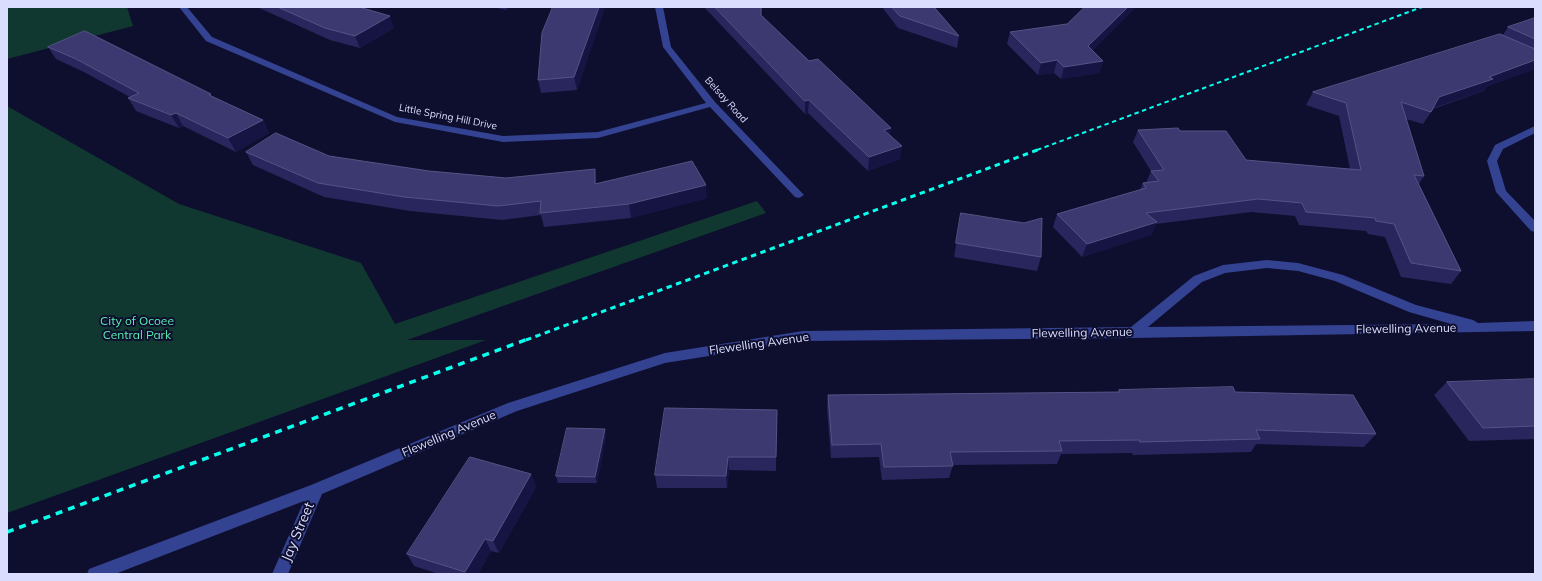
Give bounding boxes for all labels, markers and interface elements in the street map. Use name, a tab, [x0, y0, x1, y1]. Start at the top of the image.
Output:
street label: Belsay Road	[702, 74, 750, 126]
street label: Little Spring Hill Drive	[398, 102, 498, 132]
park label: City of Ocoee Central Park	[100, 314, 174, 342]
street label: Flewelling Avenue	[1356, 321, 1456, 337]
street label: Flewelling Avenue	[1032, 325, 1132, 341]
street label: Flewelling Avenue	[708, 330, 810, 358]
street label: Flewelling Avenue	[400, 408, 498, 460]
street label: Jay Street	[278, 500, 318, 564]

